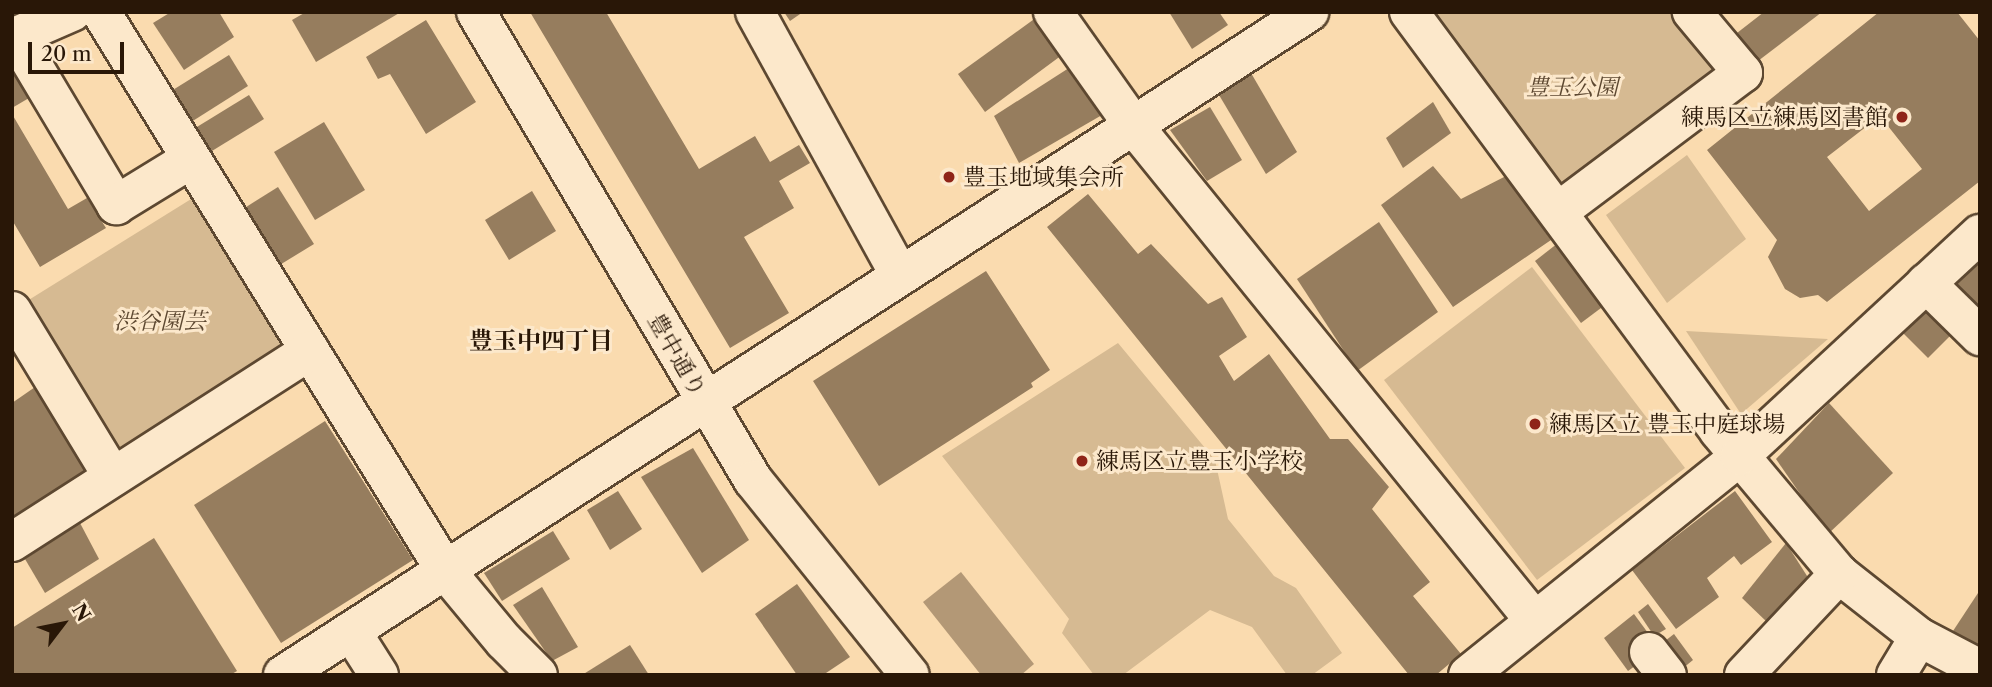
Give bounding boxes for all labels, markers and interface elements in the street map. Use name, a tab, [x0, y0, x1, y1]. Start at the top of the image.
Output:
scale bar	[32, 28, 128, 72]
text: 20 m	[41, 41, 92, 66]
park label: 豊玉公園	[1526, 73, 1618, 101]
place label: 練馬区立練馬図書館	[1681, 103, 1888, 131]
marker: 練馬区立練馬図書館	[1894, 109, 1910, 125]
place label: 豊玉地域集会所	[963, 163, 1124, 191]
marker: 豊玉地域集会所	[941, 169, 957, 185]
park label: 渋谷園芸	[114, 307, 206, 335]
street label: 豊中通り	[642, 308, 712, 402]
district label: 豊玉中四丁目	[469, 327, 613, 355]
place label: 練馬区立 豊玉中庭球場	[1549, 410, 1785, 438]
marker: 練馬区立 豊玉中庭球場	[1527, 416, 1543, 432]
place label: 練馬区立豊玉小学校	[1096, 447, 1303, 475]
marker: 練馬区立豊玉小学校	[1074, 453, 1090, 469]
north arrow	[28, 589, 98, 659]
text: N	[67, 600, 95, 626]

